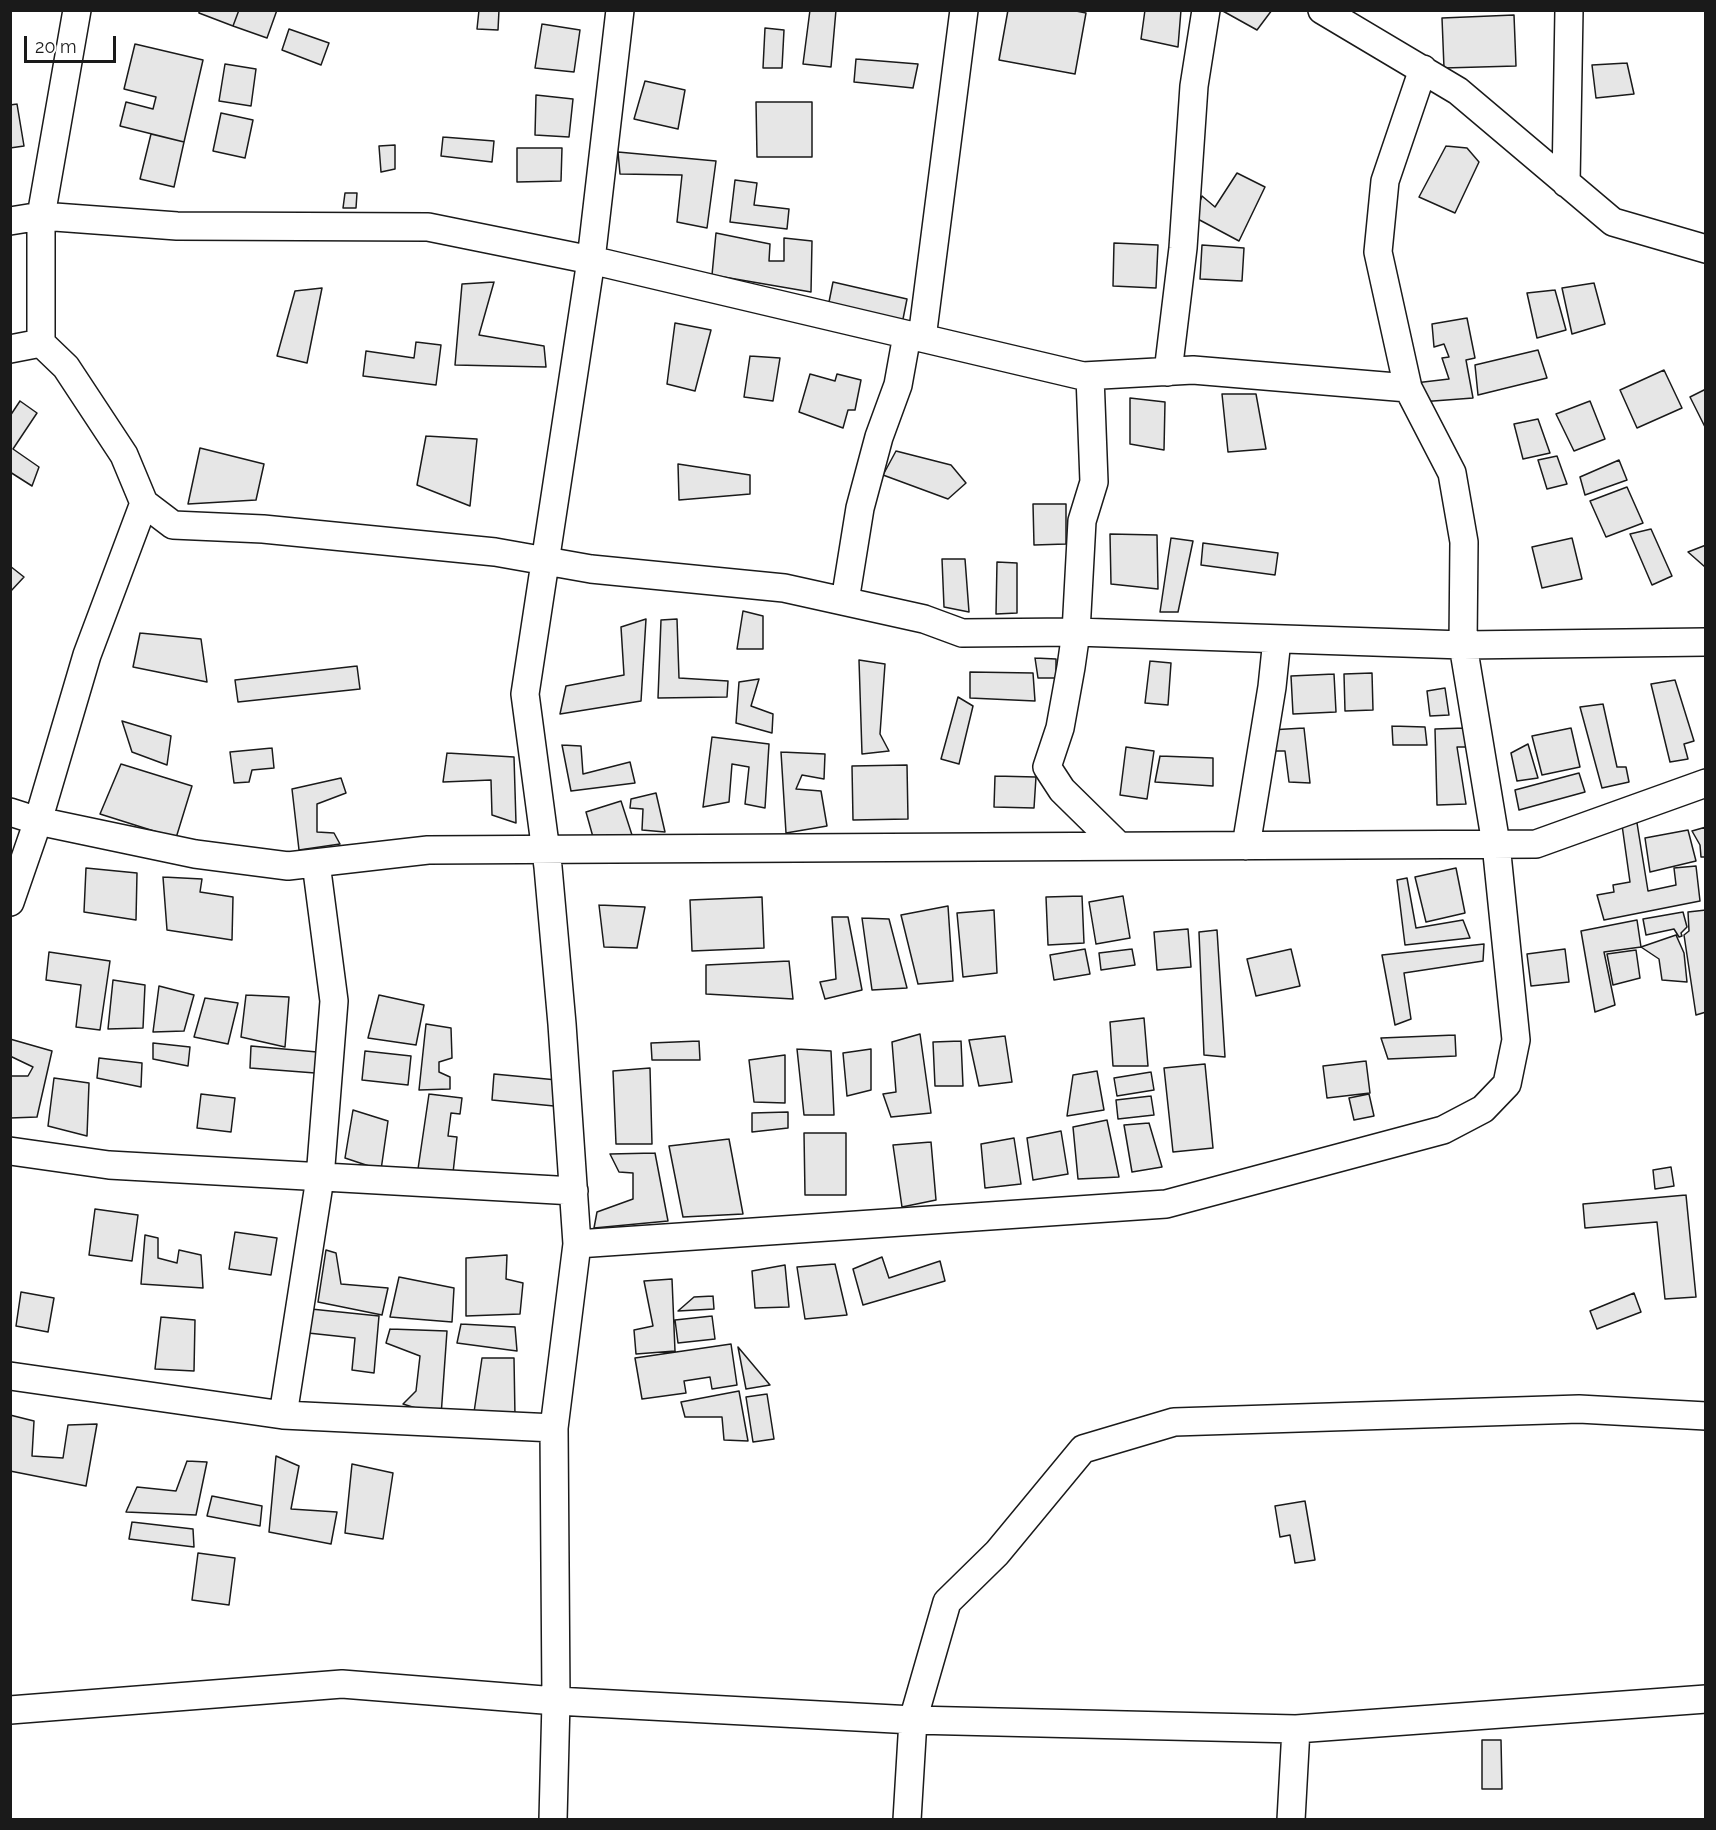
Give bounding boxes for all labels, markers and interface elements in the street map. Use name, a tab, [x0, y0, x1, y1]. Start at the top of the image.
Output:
scale bar	[27, 24, 118, 62]
text: 20 m	[35, 36, 77, 57]

